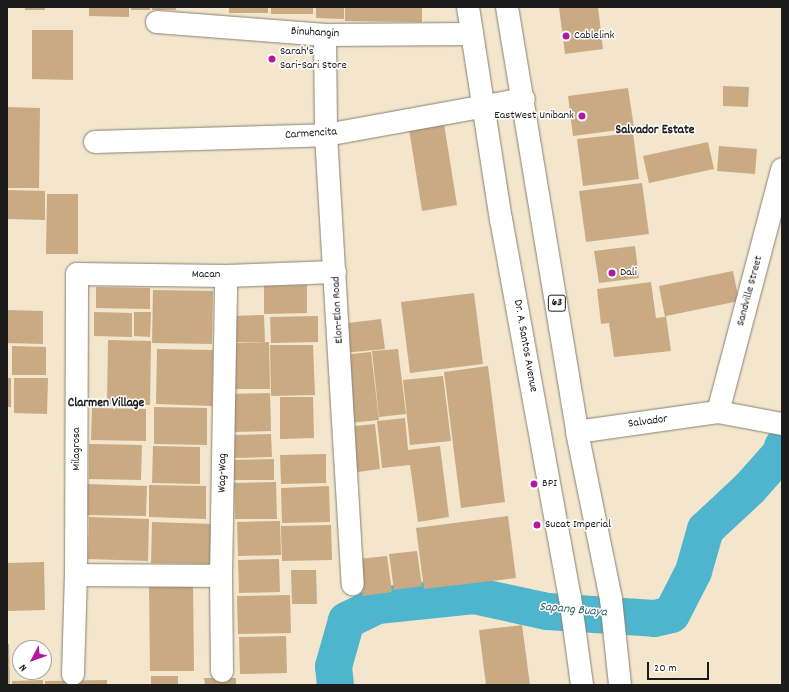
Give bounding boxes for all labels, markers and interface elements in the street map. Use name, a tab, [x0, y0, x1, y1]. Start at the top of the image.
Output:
street label: Binuhangin	[291, 25, 339, 41]
place label: Cablelink	[574, 29, 614, 43]
marker: Cablelink	[561, 31, 571, 41]
place label: Sarah's Sari-Sari Store	[280, 45, 347, 73]
marker: Sarah's Sari-Sari Store	[267, 54, 277, 64]
place label: EastWest Unibank	[494, 109, 574, 123]
marker: EastWest Unibank	[577, 111, 587, 121]
district label: Salvador Estate	[616, 123, 694, 139]
street label: Carmencita	[284, 125, 338, 143]
street label: Sandville Street	[734, 254, 766, 328]
place label: Dali	[620, 266, 637, 280]
street label: Macan	[192, 268, 220, 282]
marker: Dali	[607, 268, 617, 278]
street label: Elon-Elon Road	[329, 276, 347, 344]
road number: 63	[547, 294, 567, 312]
street label: Dr. A. Santos Avenue	[510, 299, 540, 393]
district label: Clarmen Village	[68, 396, 144, 412]
street label: Salvador	[627, 412, 669, 432]
street label: Milagrosa	[70, 427, 84, 471]
street label: Wag-Wag	[215, 453, 231, 493]
place label: BPI	[542, 477, 557, 491]
marker: BPI	[529, 479, 539, 489]
place label: Sucat Imperial	[545, 518, 611, 532]
marker: Sucat Imperial	[532, 520, 542, 530]
water label: Sapang Buaya	[539, 600, 607, 622]
north arrow	[12, 640, 52, 680]
scale bar	[649, 654, 711, 680]
text: N	[16, 660, 32, 675]
text: 20 m	[654, 660, 677, 677]

